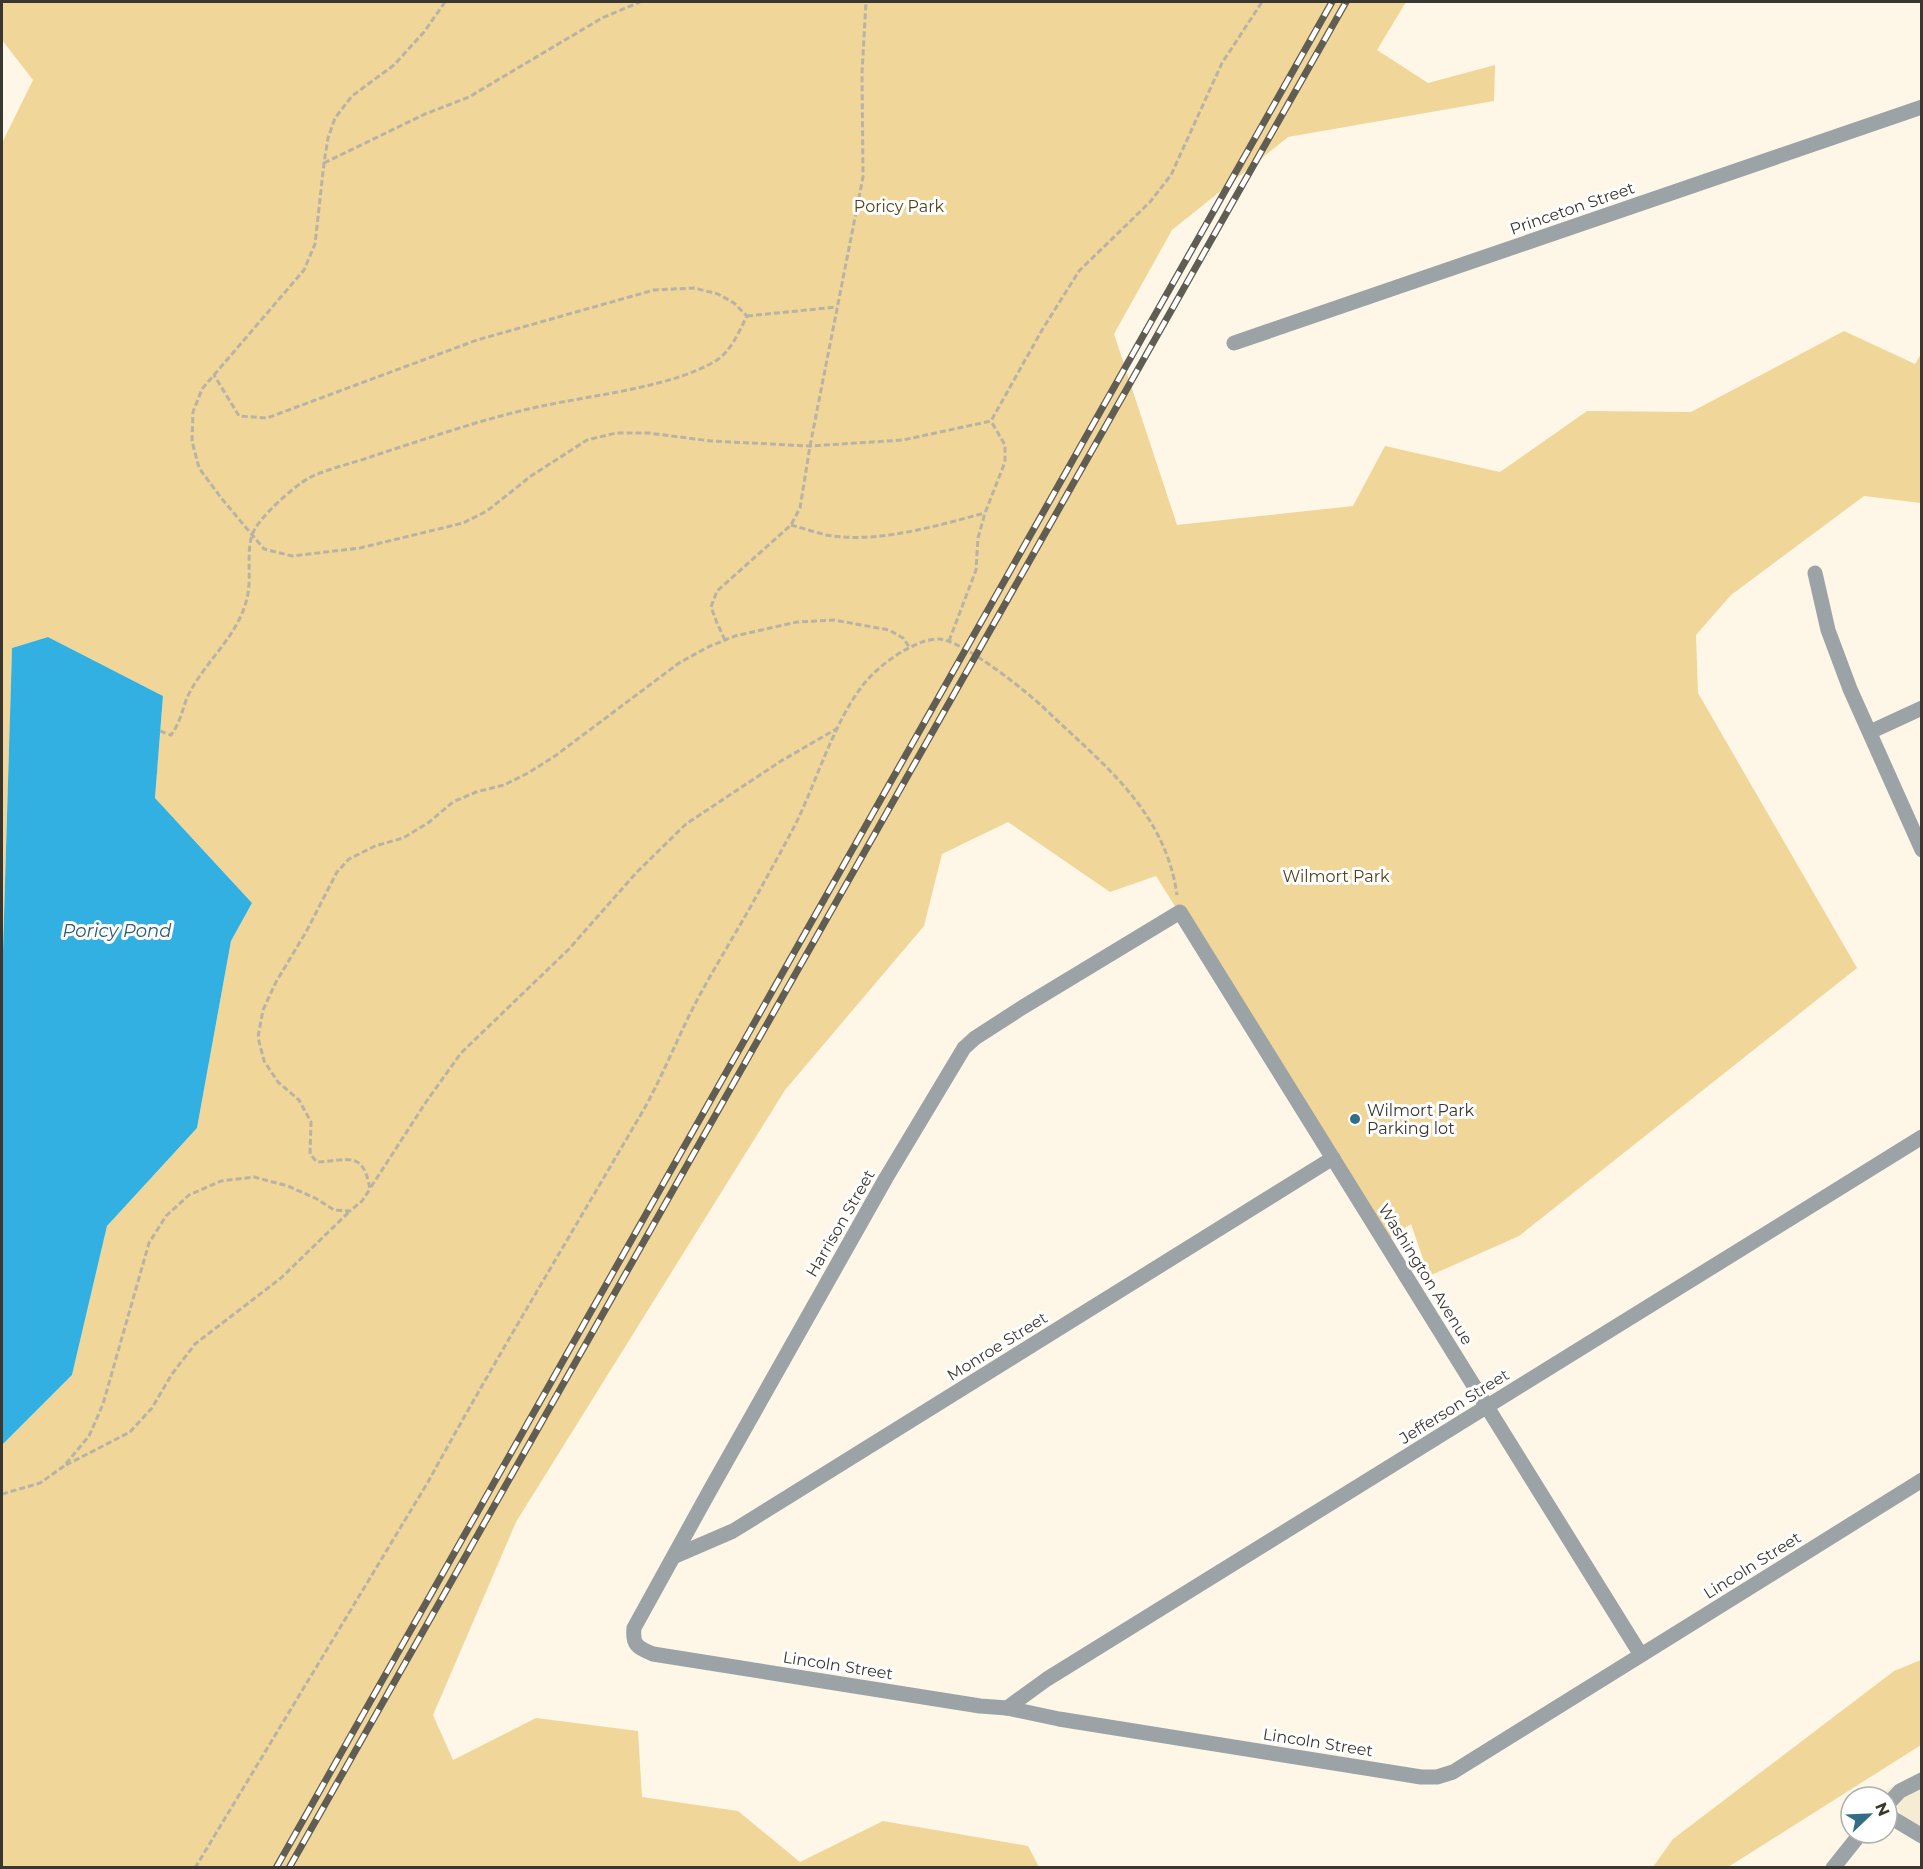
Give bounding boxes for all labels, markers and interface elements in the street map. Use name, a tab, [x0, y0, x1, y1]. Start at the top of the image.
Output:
street label: Princeton Street	[1507, 178, 1638, 239]
park label: Poricy Park	[854, 197, 945, 216]
park label: Wilmort Park	[1282, 867, 1390, 886]
water label: Poricy Pond	[63, 920, 172, 942]
place label: Wilmort Park Parking lot	[1367, 1101, 1474, 1138]
marker: Wilmort Park Parking lot	[1348, 1112, 1362, 1126]
street label: Harrison Street	[802, 1166, 879, 1280]
street label: Washington Avenue	[1374, 1200, 1477, 1348]
street label: Monroe Street	[944, 1308, 1051, 1385]
street label: Jefferson Street	[1395, 1365, 1513, 1448]
street label: Lincoln Street	[1700, 1528, 1805, 1603]
street label: Lincoln Street	[782, 1647, 895, 1684]
street label: Lincoln Street	[1262, 1724, 1375, 1761]
north arrow	[1839, 1785, 1899, 1845]
text: N	[1871, 1800, 1894, 1819]

